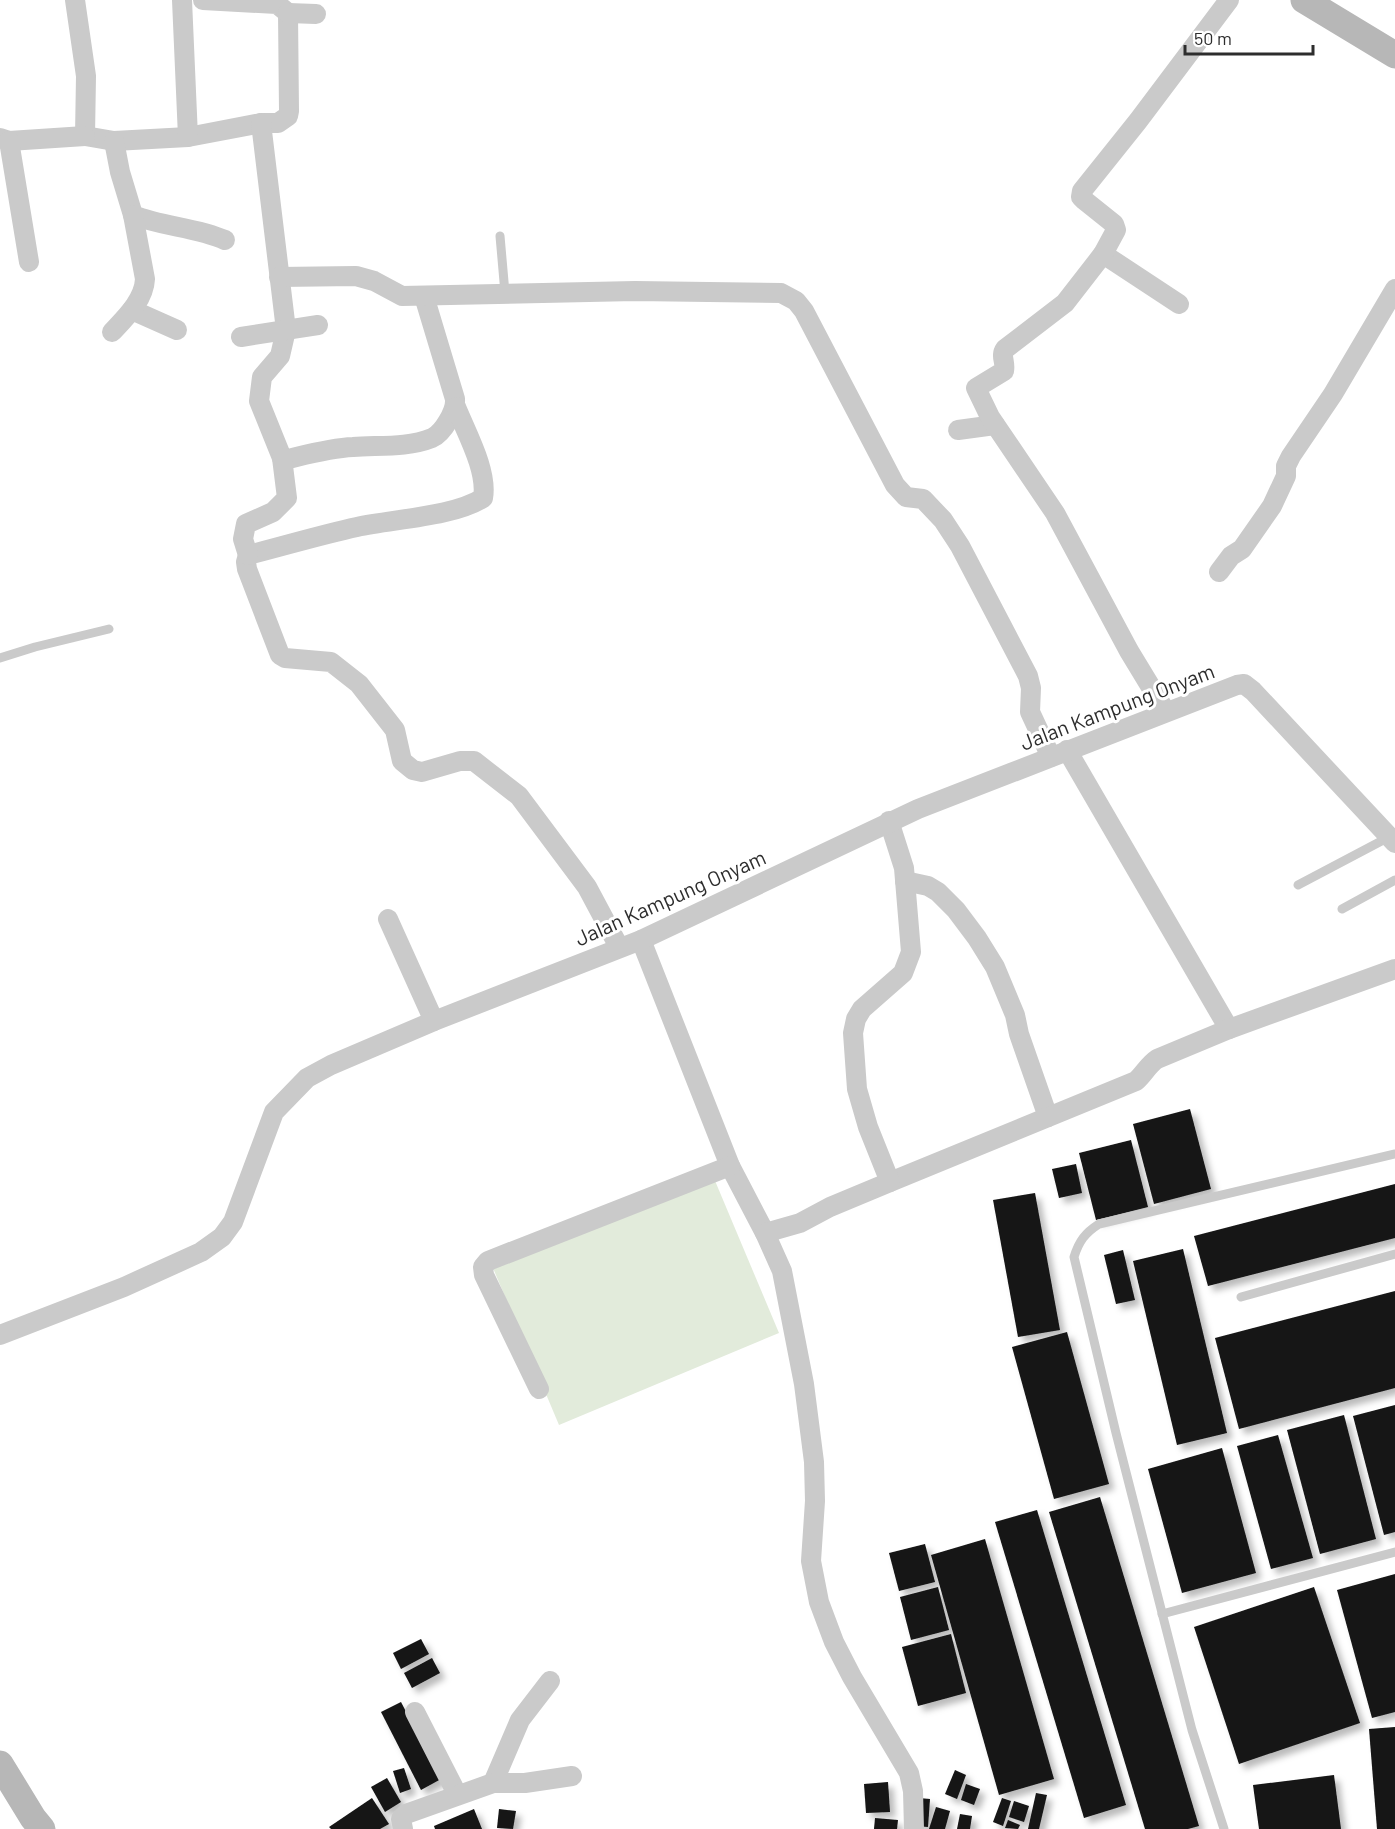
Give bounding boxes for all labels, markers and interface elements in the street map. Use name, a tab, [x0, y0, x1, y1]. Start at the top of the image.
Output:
scale bar	[1185, 18, 1312, 56]
text: 50 m	[1194, 27, 1232, 49]
street label: Jalan Kampung Onyam	[1016, 657, 1218, 755]
street label: Jalan Kampung Onyam	[571, 844, 769, 950]

